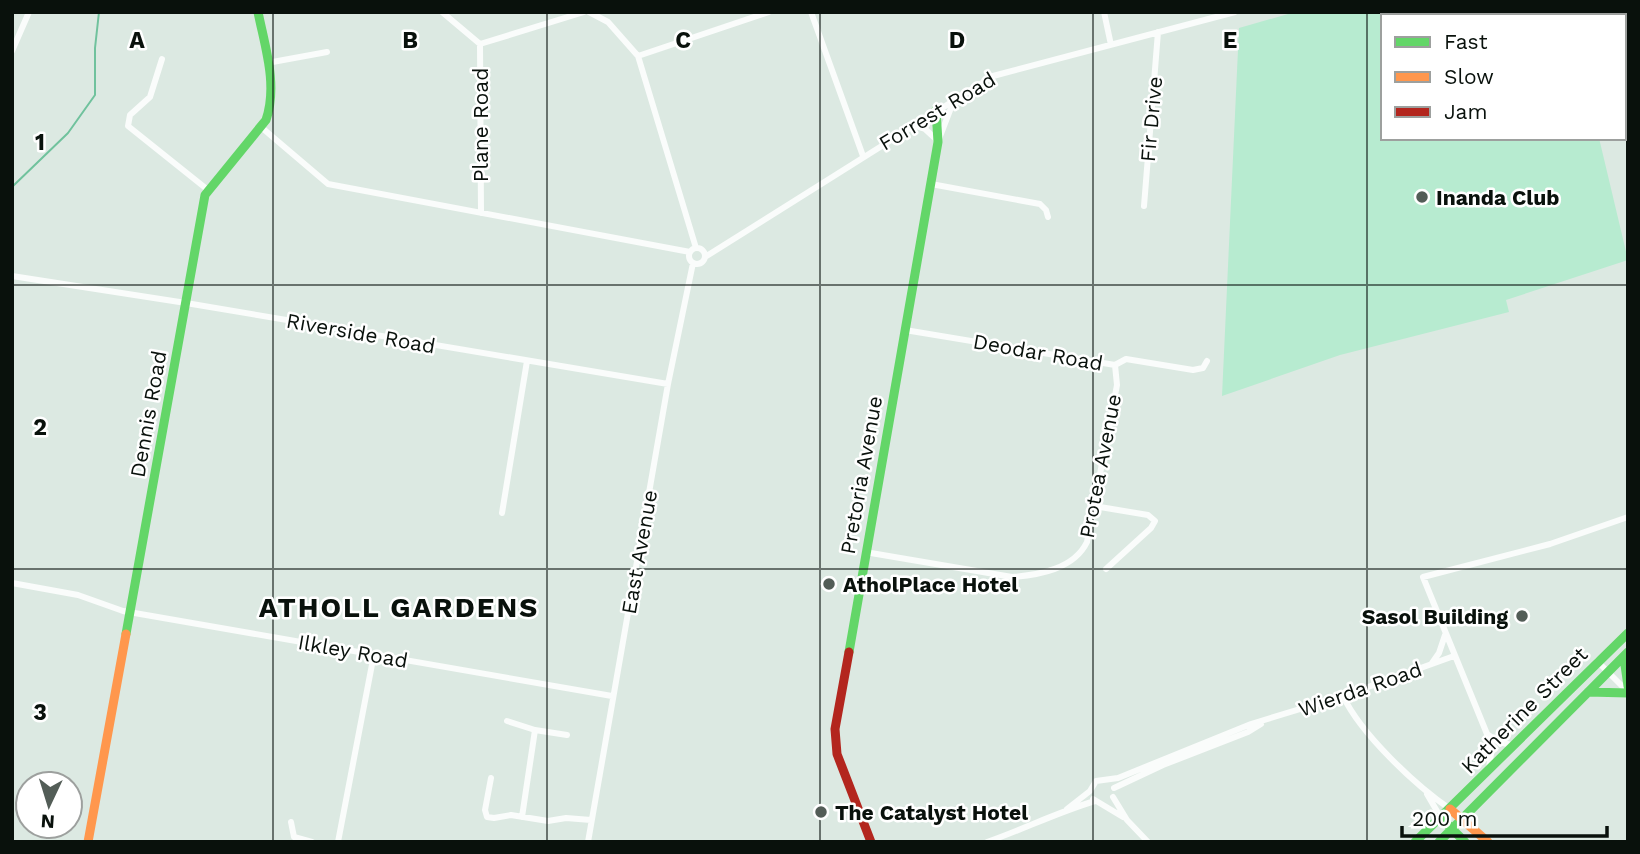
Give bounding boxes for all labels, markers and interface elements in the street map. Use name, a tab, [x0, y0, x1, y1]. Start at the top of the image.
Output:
legend	[1381, 14, 1626, 140]
text: A	[129, 27, 145, 54]
text: B	[402, 27, 418, 54]
text: C	[675, 27, 691, 54]
text: D	[949, 27, 965, 54]
text: E	[1223, 27, 1237, 54]
text: Fast	[1444, 29, 1488, 54]
text: Slow	[1444, 64, 1494, 89]
street label: Forrest Road	[874, 66, 1000, 156]
street label: Plane Road	[468, 68, 493, 182]
street label: Fir Drive	[1135, 75, 1167, 163]
text: Jam	[1444, 99, 1487, 124]
text: 1	[35, 129, 45, 156]
place label: Inanda Club	[1436, 185, 1559, 210]
marker: Inanda Club	[1414, 189, 1430, 205]
street label: Riverside Road	[284, 308, 438, 358]
street label: Deodar Road	[971, 328, 1105, 376]
street label: Dennis Road	[125, 349, 171, 479]
street label: Protea Avenue	[1074, 392, 1126, 540]
street label: Pretoria Avenue	[835, 394, 887, 556]
text: 2	[33, 414, 47, 441]
street label: East Avenue	[616, 488, 662, 616]
place label: AtholPlace Hotel	[843, 572, 1018, 597]
marker: AtholPlace Hotel	[821, 576, 837, 592]
district label: ATHOLL GARDENS	[259, 591, 539, 624]
place label: Sasol Building	[1362, 604, 1508, 629]
marker: Sasol Building	[1514, 608, 1530, 624]
street label: Ilkley Road	[296, 629, 410, 673]
street label: Katherine Street	[1456, 641, 1593, 778]
street label: Wierda Road	[1295, 656, 1425, 722]
text: 3	[33, 699, 47, 726]
north arrow	[14, 770, 84, 840]
scale bar	[1402, 794, 1607, 838]
place label: The Catalyst Hotel	[835, 800, 1028, 825]
marker: The Catalyst Hotel	[813, 804, 829, 820]
text: 200 m	[1412, 806, 1478, 831]
text: N	[40, 809, 56, 833]

